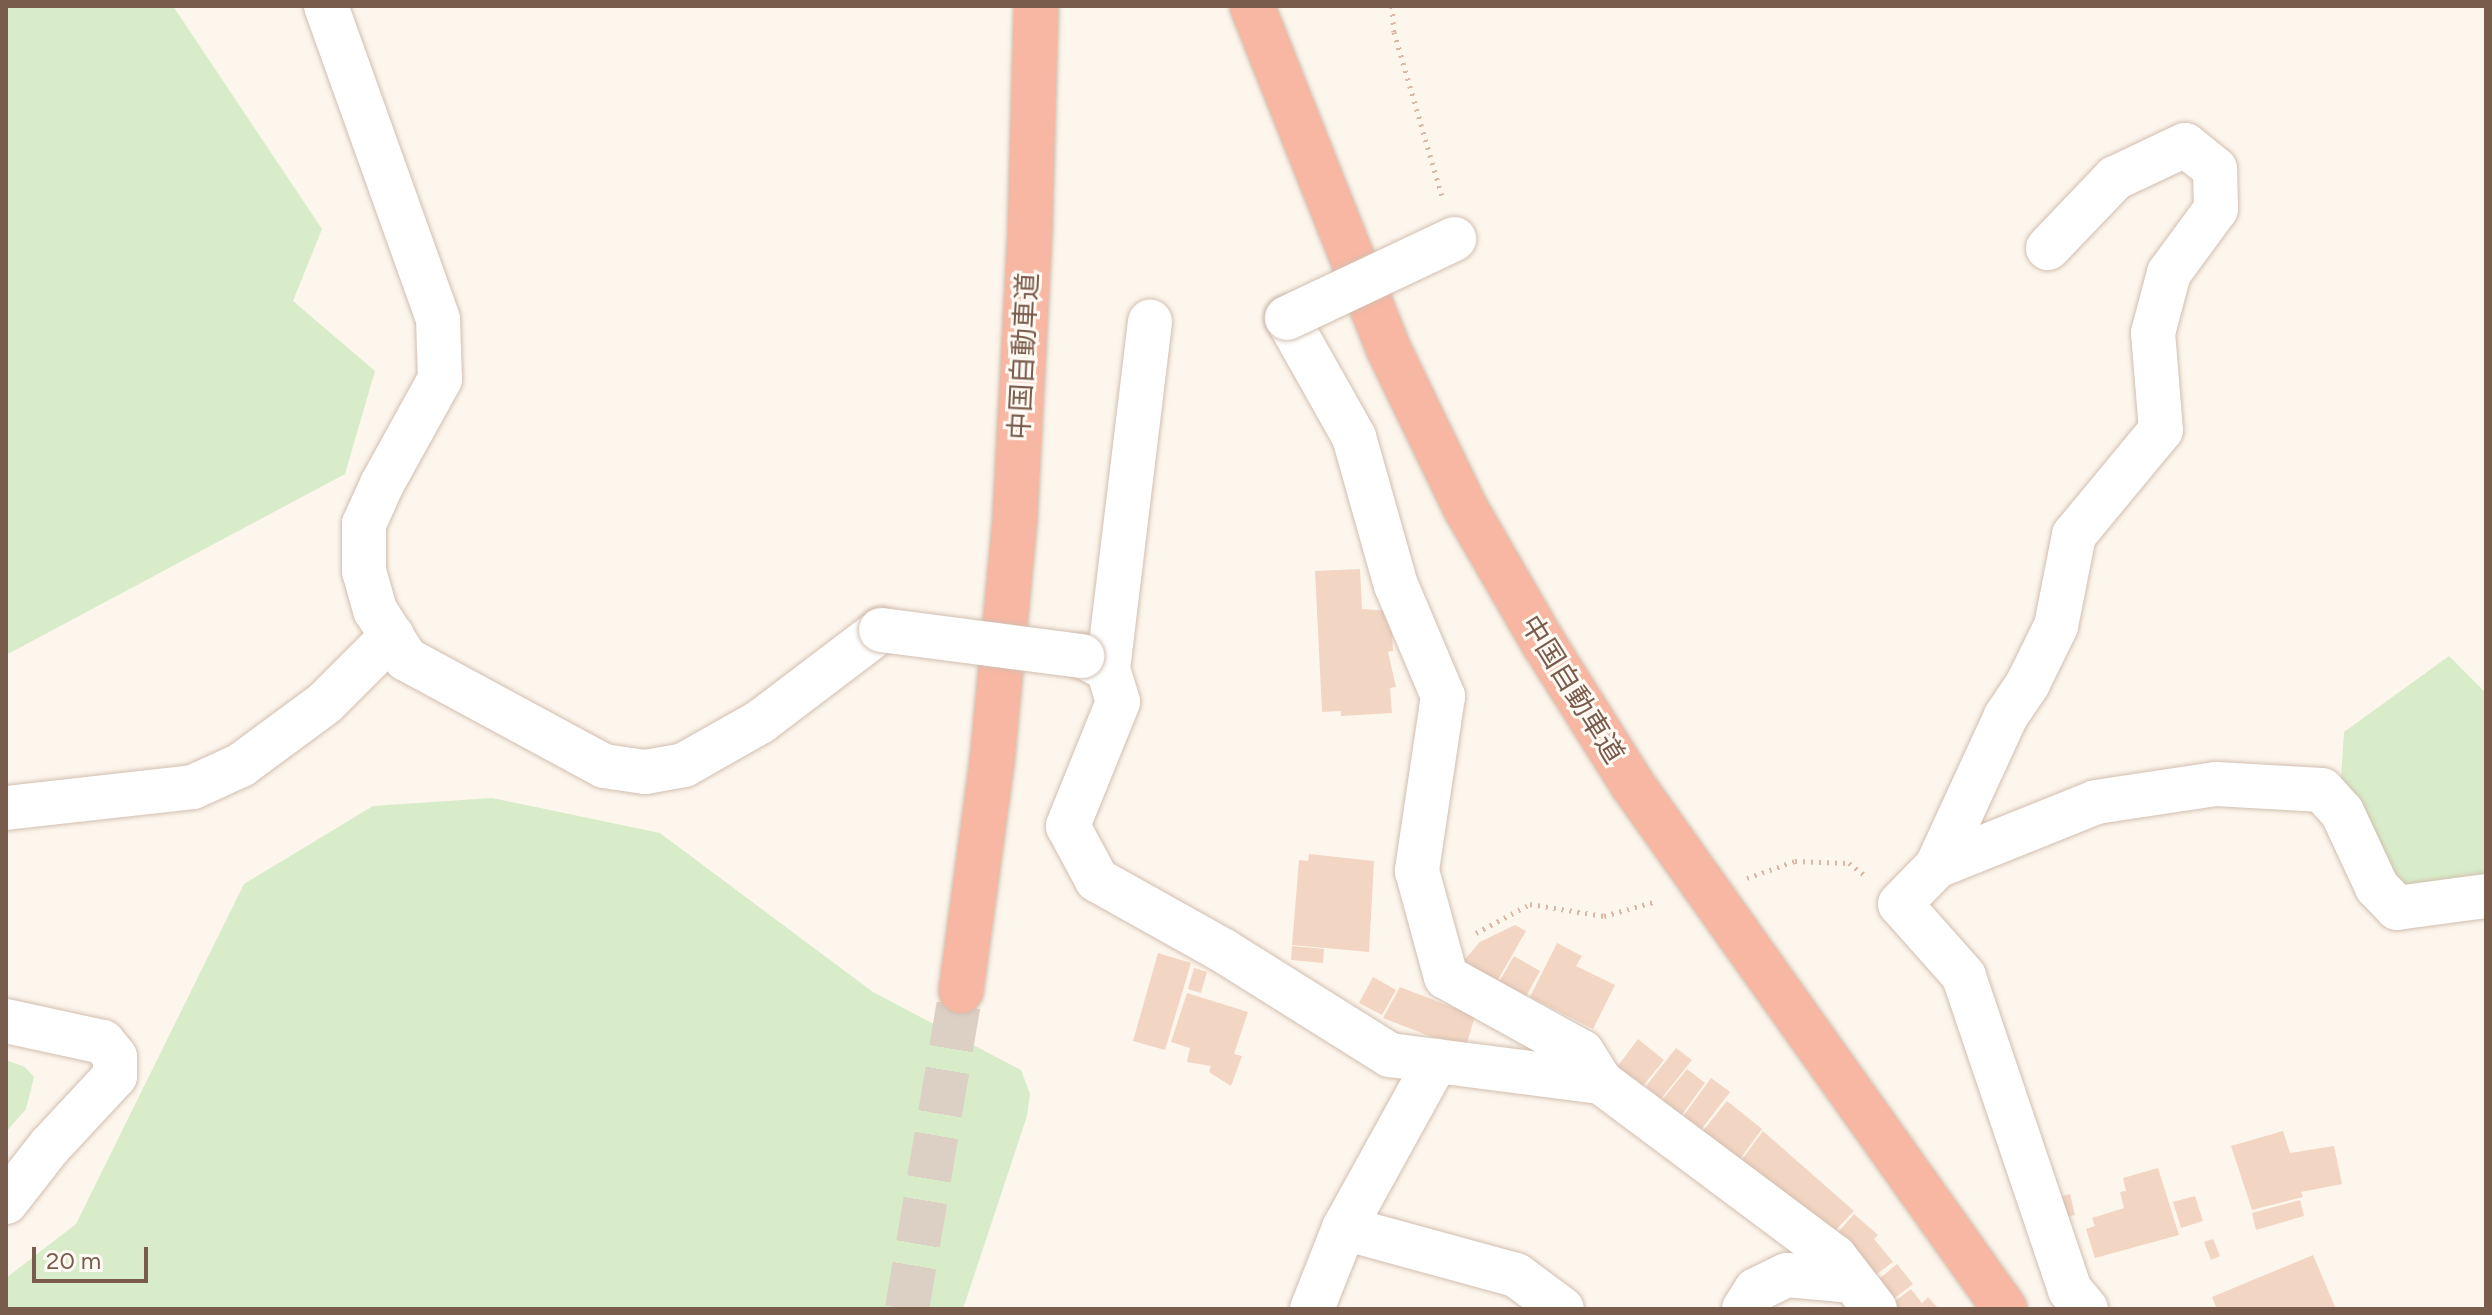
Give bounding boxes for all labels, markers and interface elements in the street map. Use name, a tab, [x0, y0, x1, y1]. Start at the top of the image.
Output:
street label: 中国自動車道	[1002, 271, 1044, 441]
street label: 中国自動車道	[1514, 609, 1632, 769]
scale bar	[36, 1231, 152, 1281]
text: 20 m	[46, 1246, 101, 1275]

